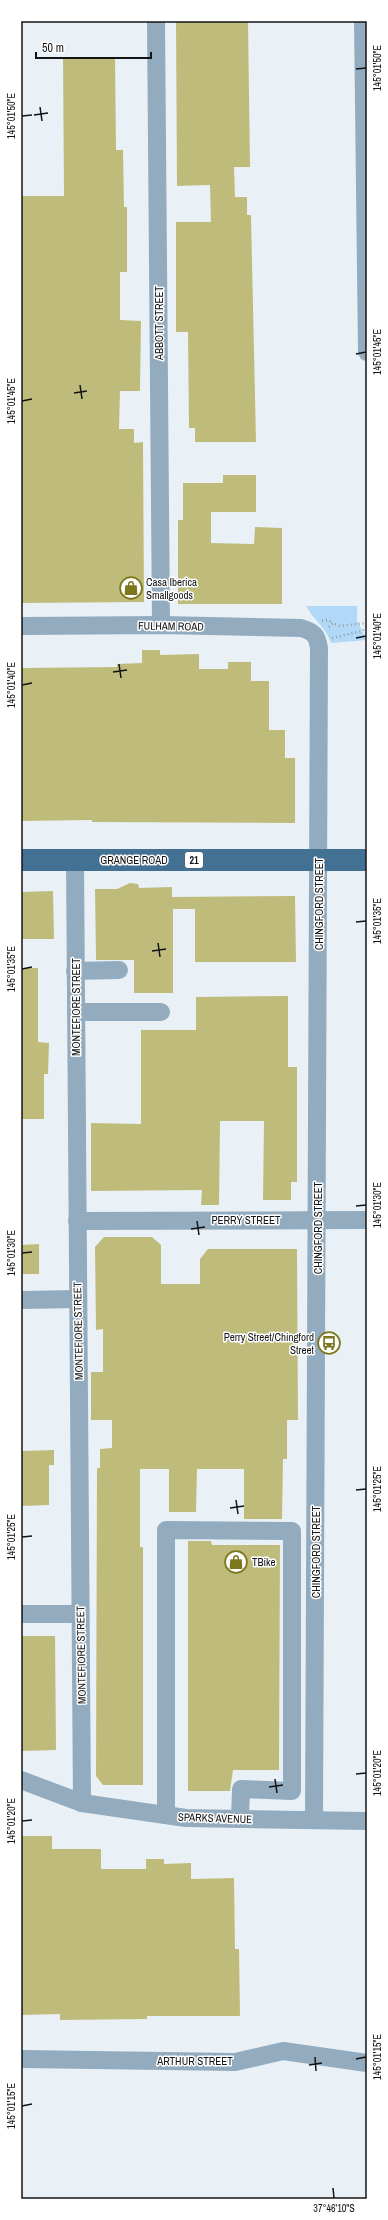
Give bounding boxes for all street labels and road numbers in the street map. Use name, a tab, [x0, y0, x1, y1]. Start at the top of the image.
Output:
street label: ABBOTT STREET	[152, 285, 166, 361]
street label: FULHAM ROAD	[138, 618, 204, 634]
road number: 21	[185, 852, 203, 868]
street label: GRANGE ROAD	[100, 853, 168, 867]
street label: CHINGFORD STREET	[312, 857, 326, 950]
street label: MONTEFIORE STREET	[69, 957, 83, 1056]
street label: CHINGFORD STREET	[311, 1181, 325, 1274]
street label: PERRY STREET	[212, 1213, 281, 1227]
street label: MONTEFIORE STREET	[70, 1281, 86, 1380]
street label: CHINGFORD STREET	[309, 1505, 323, 1598]
street label: MONTEFIORE STREET	[73, 1605, 89, 1704]
street label: SPARKS AVENUE	[178, 1810, 252, 1826]
street label: ARTHUR STREET	[156, 2054, 233, 2068]

